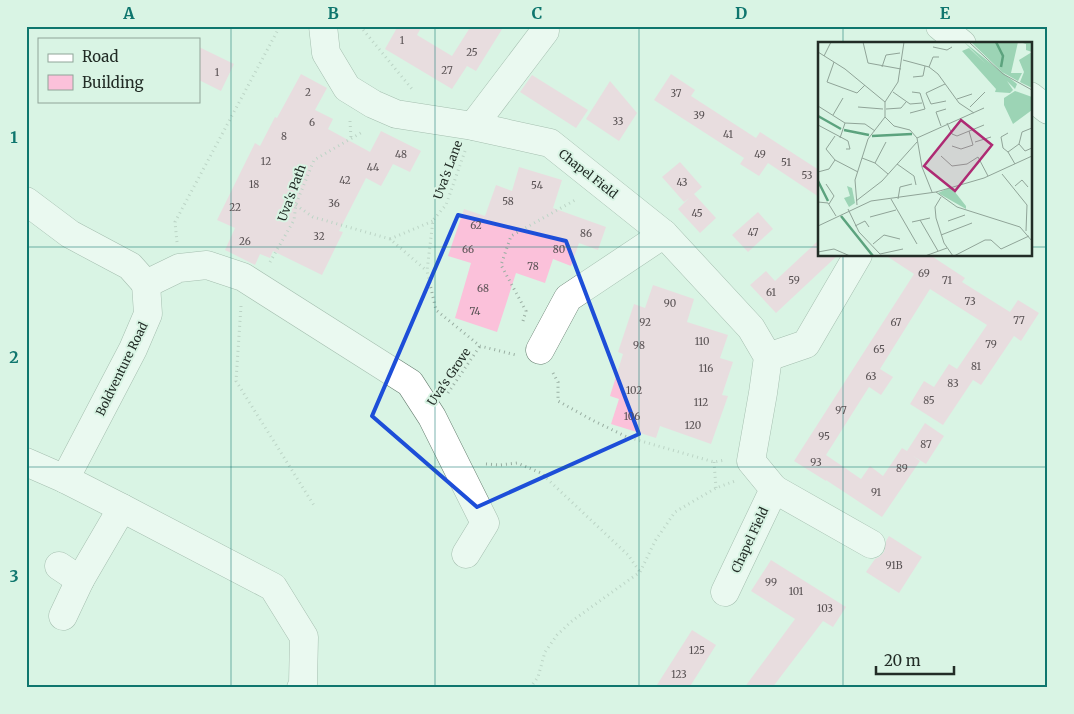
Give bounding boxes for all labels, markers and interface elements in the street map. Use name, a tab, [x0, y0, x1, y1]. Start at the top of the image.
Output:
text: A	[122, 3, 135, 23]
text: B	[327, 3, 339, 23]
text: C	[532, 3, 542, 23]
text: D	[735, 3, 747, 23]
text: E	[940, 3, 951, 23]
house number: 1	[400, 34, 405, 47]
legend	[38, 38, 200, 102]
inset map	[818, 42, 1032, 256]
house number: 25	[466, 46, 478, 59]
text: Road	[82, 47, 118, 66]
house number: 27	[441, 64, 453, 77]
house number: 1	[215, 66, 220, 79]
text: Building	[82, 73, 144, 92]
house number: 2	[305, 86, 311, 99]
house number: 37	[670, 87, 682, 100]
house number: 39	[693, 109, 705, 122]
house number: 33	[613, 115, 624, 128]
house number: 6	[309, 116, 315, 129]
text: 1	[10, 127, 18, 147]
house number: 41	[723, 128, 733, 141]
house number: 8	[281, 130, 287, 143]
street label: Uva's Lane	[430, 138, 465, 201]
street label: Chapel Field	[556, 146, 621, 201]
house number: 48	[395, 148, 407, 161]
house number: 49	[754, 148, 766, 161]
house number: 12	[261, 155, 271, 168]
house number: 51	[781, 156, 791, 169]
house number: 44	[367, 161, 379, 174]
street label: Uva's Path	[274, 162, 309, 223]
house number: 53	[801, 169, 813, 182]
house number: 42	[339, 174, 351, 187]
house number: 43	[676, 176, 688, 189]
house number: 18	[249, 178, 259, 191]
house number: 54	[531, 179, 543, 192]
house number: 58	[502, 195, 514, 208]
house number: 36	[328, 197, 340, 210]
house number: 22	[229, 201, 241, 214]
house number: 45	[691, 207, 703, 220]
house number: 62	[470, 219, 482, 232]
house number: 47	[748, 226, 759, 239]
house number: 86	[580, 227, 592, 240]
house number: 32	[313, 230, 325, 243]
house number: 26	[239, 235, 251, 248]
house number: 66	[462, 243, 474, 256]
house number: 80	[553, 243, 565, 256]
house number: 78	[527, 260, 539, 273]
house number: 69	[918, 267, 930, 280]
house number: 59	[788, 274, 800, 287]
house number: 71	[942, 274, 952, 287]
house number: 68	[477, 282, 489, 295]
house number: 61	[766, 286, 776, 299]
house number: 73	[964, 295, 976, 308]
house number: 90	[664, 297, 676, 310]
house number: 74	[470, 305, 481, 318]
house number: 77	[1013, 314, 1025, 327]
house number: 92	[639, 316, 651, 329]
house number: 67	[891, 316, 902, 329]
street label: Boldventure Road	[92, 319, 151, 418]
house number: 110	[695, 335, 709, 348]
house number: 79	[985, 338, 997, 351]
house number: 98	[633, 339, 645, 352]
house number: 65	[873, 343, 885, 356]
street label: Uva's Grove	[424, 345, 473, 408]
text: 2	[9, 347, 19, 367]
house number: 81	[971, 360, 982, 373]
house number: 116	[699, 362, 713, 375]
house number: 63	[865, 370, 877, 383]
house number: 83	[947, 377, 959, 390]
house number: 102	[626, 384, 642, 397]
house number: 85	[923, 394, 935, 407]
house number: 112	[694, 396, 708, 409]
house number: 97	[835, 404, 847, 417]
house number: 106	[624, 410, 640, 423]
house number: 120	[685, 419, 701, 432]
house number: 95	[818, 430, 830, 443]
house number: 87	[920, 438, 932, 451]
house number: 93	[810, 456, 822, 469]
house number: 89	[896, 462, 908, 475]
house number: 91	[871, 486, 882, 499]
street label: Chapel Field	[728, 505, 771, 575]
house number: 91B	[886, 559, 903, 572]
text: 3	[9, 566, 19, 586]
house number: 99	[765, 576, 777, 589]
house number: 101	[789, 585, 804, 598]
house number: 103	[817, 602, 833, 615]
house number: 125	[689, 644, 705, 657]
scale bar	[876, 644, 954, 676]
text: 20 m	[884, 651, 921, 670]
house number: 123	[671, 668, 687, 681]

